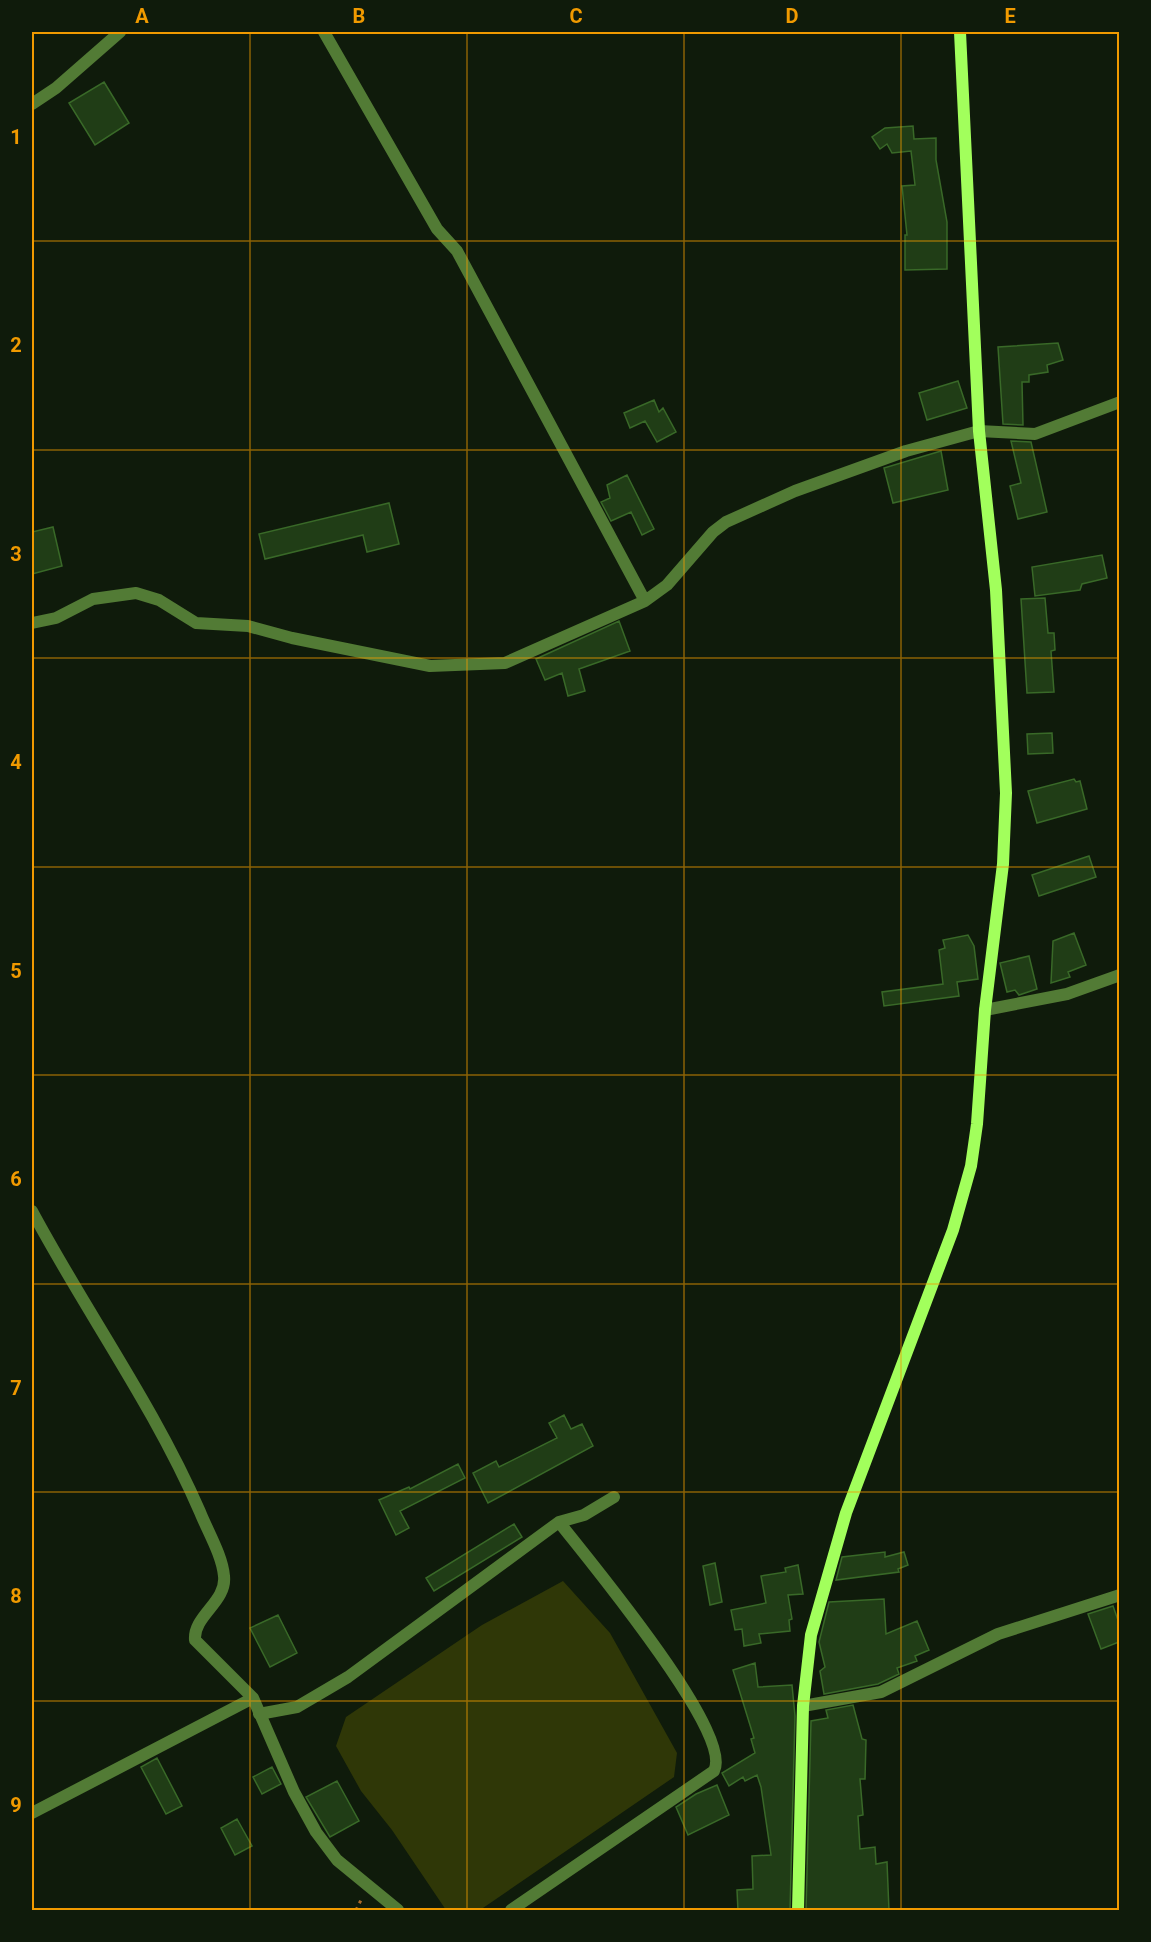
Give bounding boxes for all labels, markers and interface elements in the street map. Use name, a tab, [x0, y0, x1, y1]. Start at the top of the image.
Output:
text: A	[135, 4, 149, 28]
text: B	[353, 4, 365, 28]
text: C	[569, 4, 583, 28]
text: D	[786, 4, 799, 28]
text: E	[1004, 4, 1016, 28]
text: 1	[10, 125, 22, 149]
text: 2	[10, 333, 22, 357]
text: 3	[10, 542, 22, 566]
text: 4	[10, 750, 22, 774]
text: 5	[10, 959, 22, 983]
text: 6	[10, 1167, 22, 1191]
text: 7	[10, 1376, 22, 1400]
text: 8	[10, 1584, 22, 1608]
text: 9	[10, 1793, 22, 1817]

